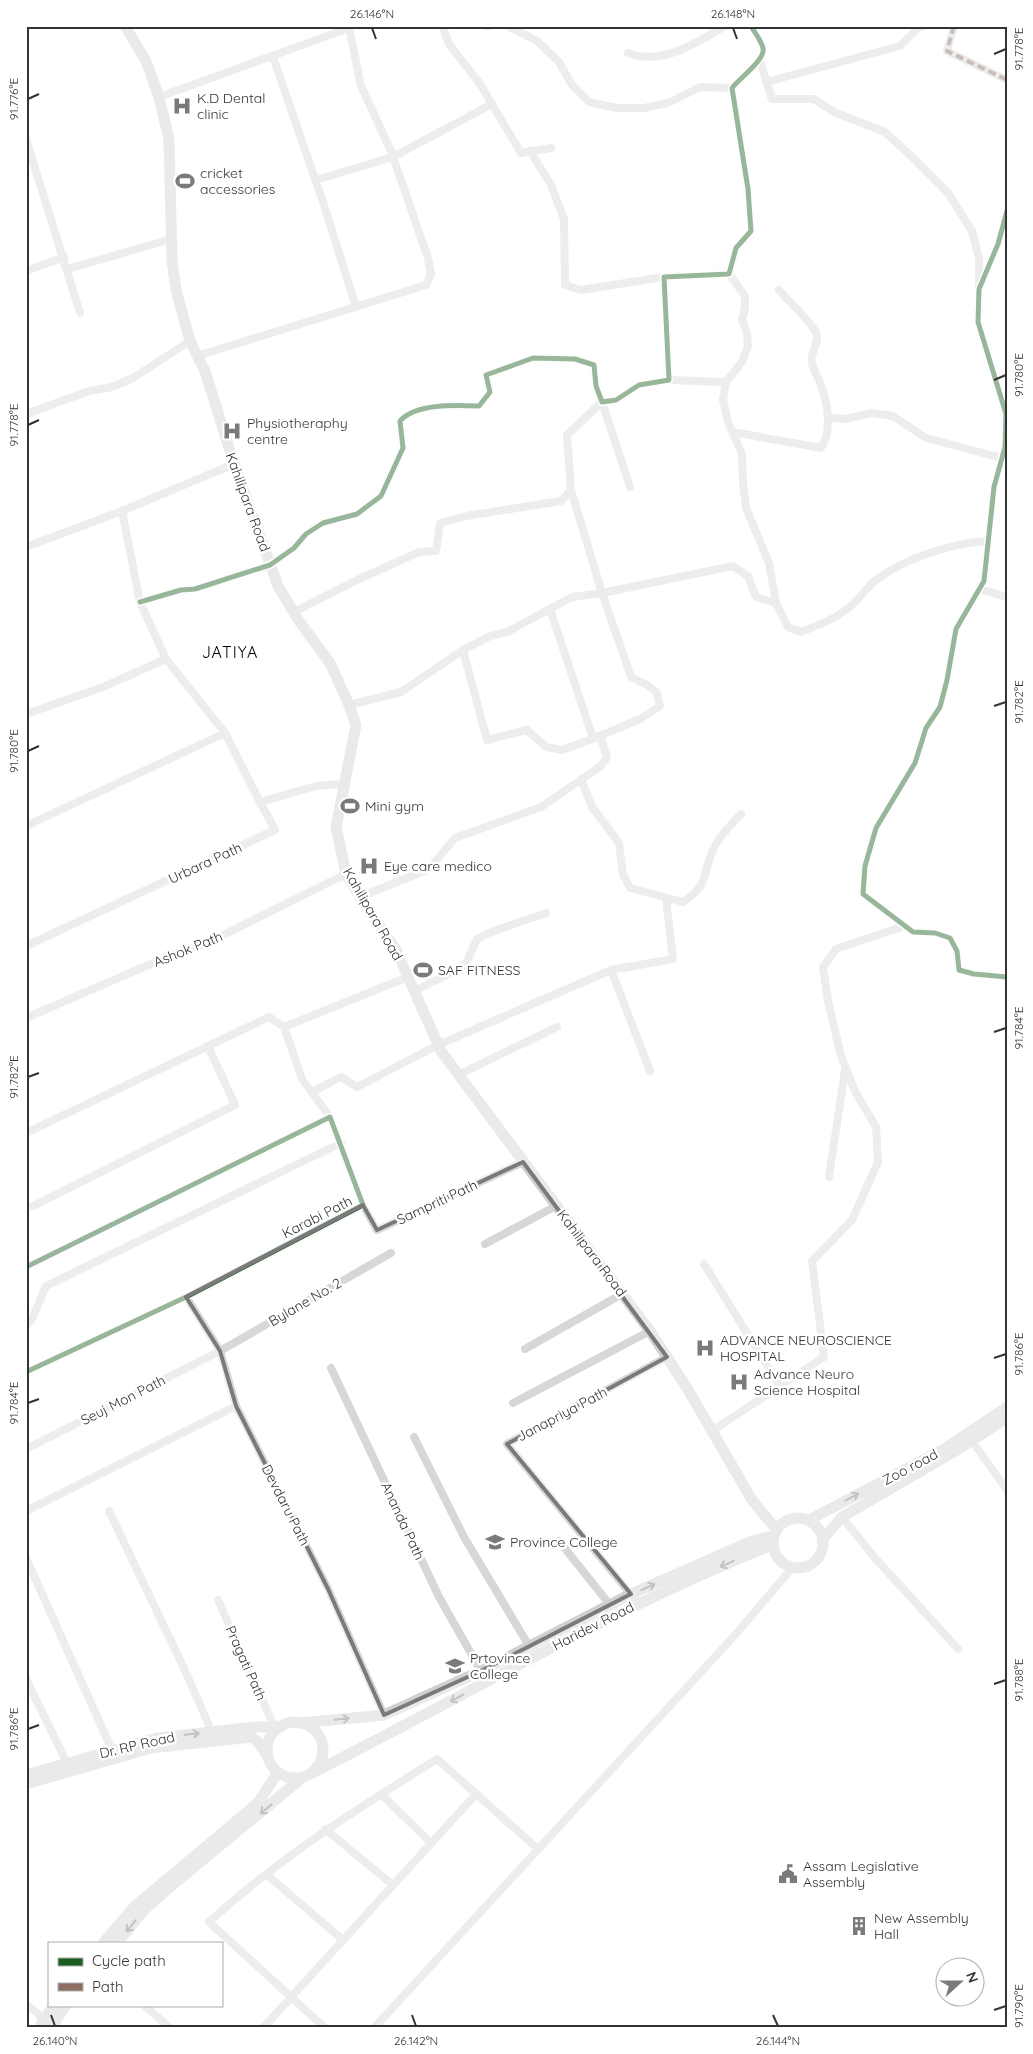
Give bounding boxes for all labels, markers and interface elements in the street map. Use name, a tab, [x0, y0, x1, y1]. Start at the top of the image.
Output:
text: 26.146°N	[350, 6, 394, 21]
text: 26.148°N	[711, 6, 755, 21]
text: 91.778°E	[1011, 27, 1026, 71]
text: 91.776°E	[6, 78, 21, 120]
place label: K.D Dental clinic	[197, 89, 266, 123]
hospital icon: K.D Dental clinic	[171, 95, 193, 117]
place label: cricket accessories	[200, 164, 275, 198]
sports icon: cricket accessories	[174, 170, 196, 192]
text: 91.780°E	[1011, 353, 1026, 397]
text: 91.778°E	[6, 403, 21, 447]
place label: Physiotheraphy centre	[247, 414, 348, 448]
hospital icon: Physiotheraphy centre	[221, 420, 243, 442]
street label: Kahilipara Road	[222, 450, 274, 554]
district label: JATIYA	[202, 642, 258, 662]
text: 91.782°E	[1011, 680, 1026, 724]
text: 91.780°E	[6, 729, 21, 773]
sports icon: Mini gym	[339, 795, 361, 817]
place label: Mini gym	[365, 797, 424, 815]
street label: Urbara Path	[165, 838, 245, 888]
hospital icon: Eye care medico	[358, 855, 380, 877]
place label: Eye care medico	[384, 857, 492, 875]
street label: Kahilipara Road	[339, 864, 407, 964]
street label: Ashok Path	[151, 927, 225, 971]
sports icon: SAF FITNESS	[412, 959, 434, 981]
place label: SAF FITNESS	[438, 961, 521, 979]
text: 91.784°E	[1011, 1006, 1026, 1050]
text: 91.782°E	[6, 1055, 21, 1099]
street label: Sampriti Path	[394, 1175, 480, 1229]
street label: Karabi Path	[279, 1192, 355, 1242]
street label: Kahilipara Road	[553, 1206, 631, 1300]
street label: Bylane No. 2	[265, 1274, 345, 1330]
place label: ADVANCE NEUROSCIENCE HOSPITAL	[720, 1331, 892, 1365]
text: 91.786°E	[1011, 1332, 1026, 1376]
hospital icon: ADVANCE NEUROSCIENCE HOSPITAL	[694, 1337, 716, 1359]
place label: Advance Neuro Science Hospital	[754, 1365, 860, 1399]
street label: Seuj Mon Path	[78, 1371, 168, 1429]
hospital icon: Advance Neuro Science Hospital	[728, 1371, 750, 1393]
text: 91.784°E	[6, 1381, 21, 1425]
street label: Janapriya Path	[514, 1383, 610, 1445]
street label: Zoo road	[879, 1445, 941, 1489]
street label: Devdaru Path	[258, 1461, 314, 1549]
street label: Ananda Path	[377, 1479, 429, 1563]
one-way arrow	[844, 1492, 859, 1502]
school or university icon: Province College	[484, 1531, 506, 1553]
place label: Province College	[510, 1533, 617, 1551]
one-way arrow	[720, 1560, 735, 1569]
one-way arrow	[640, 1581, 655, 1591]
street label: Haridev Road	[549, 1598, 637, 1654]
street label: Pragati Path	[221, 1623, 271, 1703]
place label: Prtovince College	[470, 1649, 531, 1683]
school or university icon: Prtovince College	[444, 1655, 466, 1677]
text: 91.788°E	[1011, 1658, 1026, 1702]
one-way arrow	[449, 1693, 464, 1703]
text: 91.786°E	[6, 1707, 21, 1751]
one-way arrow	[334, 1714, 350, 1724]
street label: Dr. RP Road	[98, 1728, 176, 1762]
one-way arrow	[184, 1729, 200, 1739]
one-way arrow	[260, 1803, 273, 1814]
place label: Assam Legislative Assembly	[803, 1857, 919, 1891]
public building icon: Assam Legislative Assembly	[777, 1863, 799, 1885]
place label: New Assembly Hall	[874, 1909, 969, 1943]
building icon: New Assembly Hall	[848, 1915, 870, 1937]
one-way arrow	[125, 1920, 136, 1933]
legend	[48, 1942, 222, 2006]
text: Cycle path	[92, 1951, 166, 1970]
north arrow	[936, 1956, 986, 2006]
text: N	[962, 1969, 982, 1985]
text: Path	[92, 1977, 124, 1996]
text: 91.790°E	[1011, 1984, 1026, 2028]
text: 26.140°N	[32, 2033, 78, 2048]
text: 26.142°N	[394, 2033, 438, 2048]
text: 26.144°N	[756, 2033, 800, 2048]

